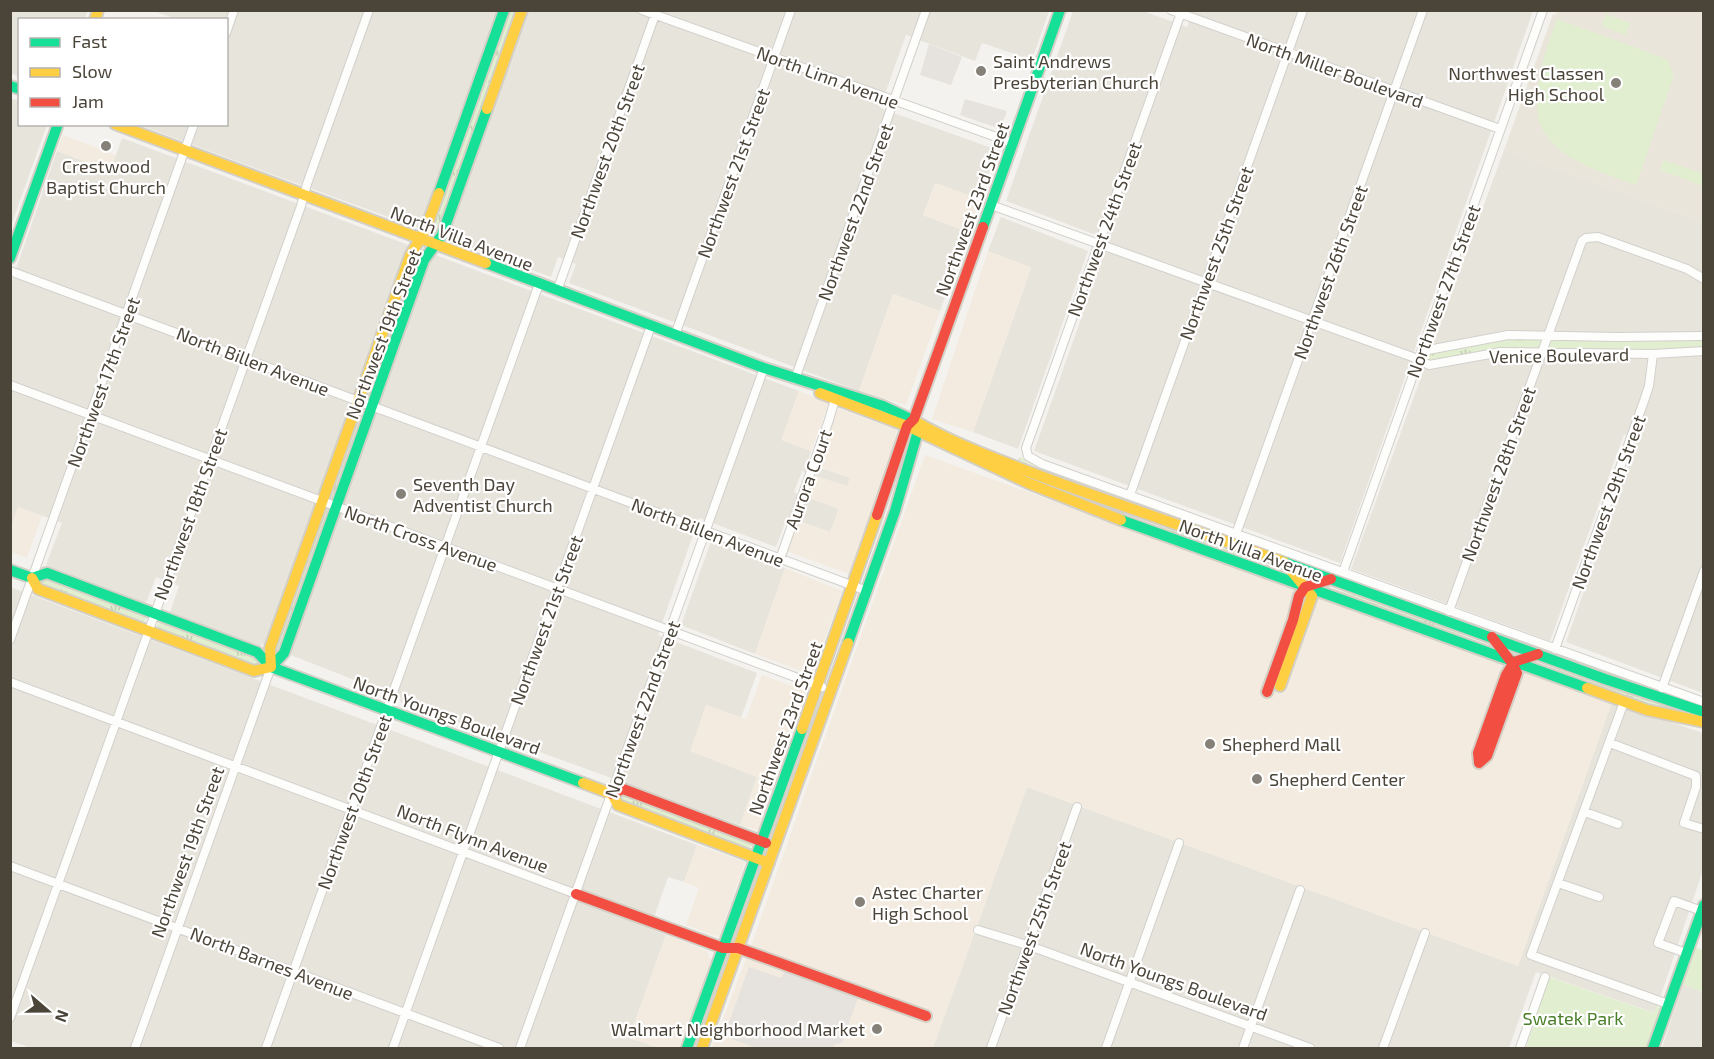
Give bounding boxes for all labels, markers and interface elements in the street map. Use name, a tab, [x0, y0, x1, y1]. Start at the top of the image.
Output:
legend	[18, 18, 228, 126]
street label: North Miller Boulevard	[1244, 28, 1426, 112]
text: Fast	[72, 30, 107, 52]
street label: North Linn Avenue	[754, 41, 902, 113]
place label: Saint Andrews Presbyterian Church	[993, 50, 1159, 93]
text: Slow	[72, 60, 113, 82]
street label: Northwest 20th Street	[565, 61, 649, 241]
place label: Northwest Classen High School	[1448, 62, 1605, 105]
marker: Saint Andrews Presbyterian Church	[974, 64, 988, 78]
marker: Northwest Classen High School	[1609, 76, 1623, 90]
street label: Northwest 21st Street	[692, 85, 774, 261]
text: Jam	[72, 90, 104, 112]
street label: Northwest 23rd Street	[930, 119, 1014, 299]
street label: Northwest 22nd Street	[813, 120, 897, 304]
street label: Northwest 24th Street	[1062, 138, 1146, 319]
marker: Crestwood Baptist Church	[99, 139, 113, 153]
place label: Crestwood Baptist Church	[46, 155, 166, 198]
street label: Northwest 25th Street	[1174, 163, 1258, 343]
street label: Northwest 26th Street	[1288, 182, 1372, 362]
street label: North Villa Avenue	[388, 201, 536, 275]
street label: Northwest 27th Street	[1401, 201, 1485, 381]
street label: Northwest 19th Street	[340, 246, 426, 422]
street label: Northwest 17th Street	[62, 294, 144, 470]
street label: North Billen Avenue	[174, 322, 332, 400]
street label: Venice Boulevard	[1489, 343, 1629, 367]
street label: Northwest 28th Street	[1456, 384, 1540, 564]
street label: Northwest 29th Street	[1566, 412, 1650, 592]
street label: Northwest 18th Street	[149, 425, 231, 603]
street label: Aurora Court	[780, 426, 836, 532]
place label: Seventh Day Adventist Church	[413, 473, 553, 516]
marker: Seventh Day Adventist Church	[394, 487, 408, 501]
street label: North Billen Avenue	[629, 493, 787, 571]
street label: North Cross Avenue	[342, 500, 500, 576]
street label: North Villa Avenue	[1176, 514, 1326, 586]
street label: Northwest 21st Street	[505, 532, 587, 708]
street label: Northwest 22nd Street	[600, 617, 684, 801]
street label: Northwest 23rd Street	[743, 638, 827, 818]
street label: North Youngs Boulevard	[350, 671, 544, 759]
street label: Northwest 20th Street	[312, 712, 396, 892]
place label: Shepherd Mall	[1222, 733, 1341, 755]
marker: Shepherd Mall	[1203, 737, 1217, 751]
street label: Northwest 19th Street	[146, 763, 228, 941]
place label: Shepherd Center	[1269, 768, 1405, 790]
marker: Shepherd Center	[1250, 772, 1264, 786]
street label: North Flynn Avenue	[394, 799, 552, 877]
street label: Northwest 25th Street	[992, 838, 1076, 1018]
place label: Astec Charter High School	[872, 881, 983, 924]
marker: Astec Charter High School	[853, 895, 867, 909]
street label: North Barnes Avenue	[187, 922, 357, 1004]
street label: North Youngs Boulevard	[1077, 937, 1271, 1025]
north arrow	[18, 981, 78, 1041]
park label: Swatek Park	[1523, 1007, 1624, 1029]
text: N	[52, 1008, 73, 1025]
place label: Walmart Neighborhood Market	[611, 1018, 865, 1040]
marker: Walmart Neighborhood Market	[870, 1022, 884, 1036]

